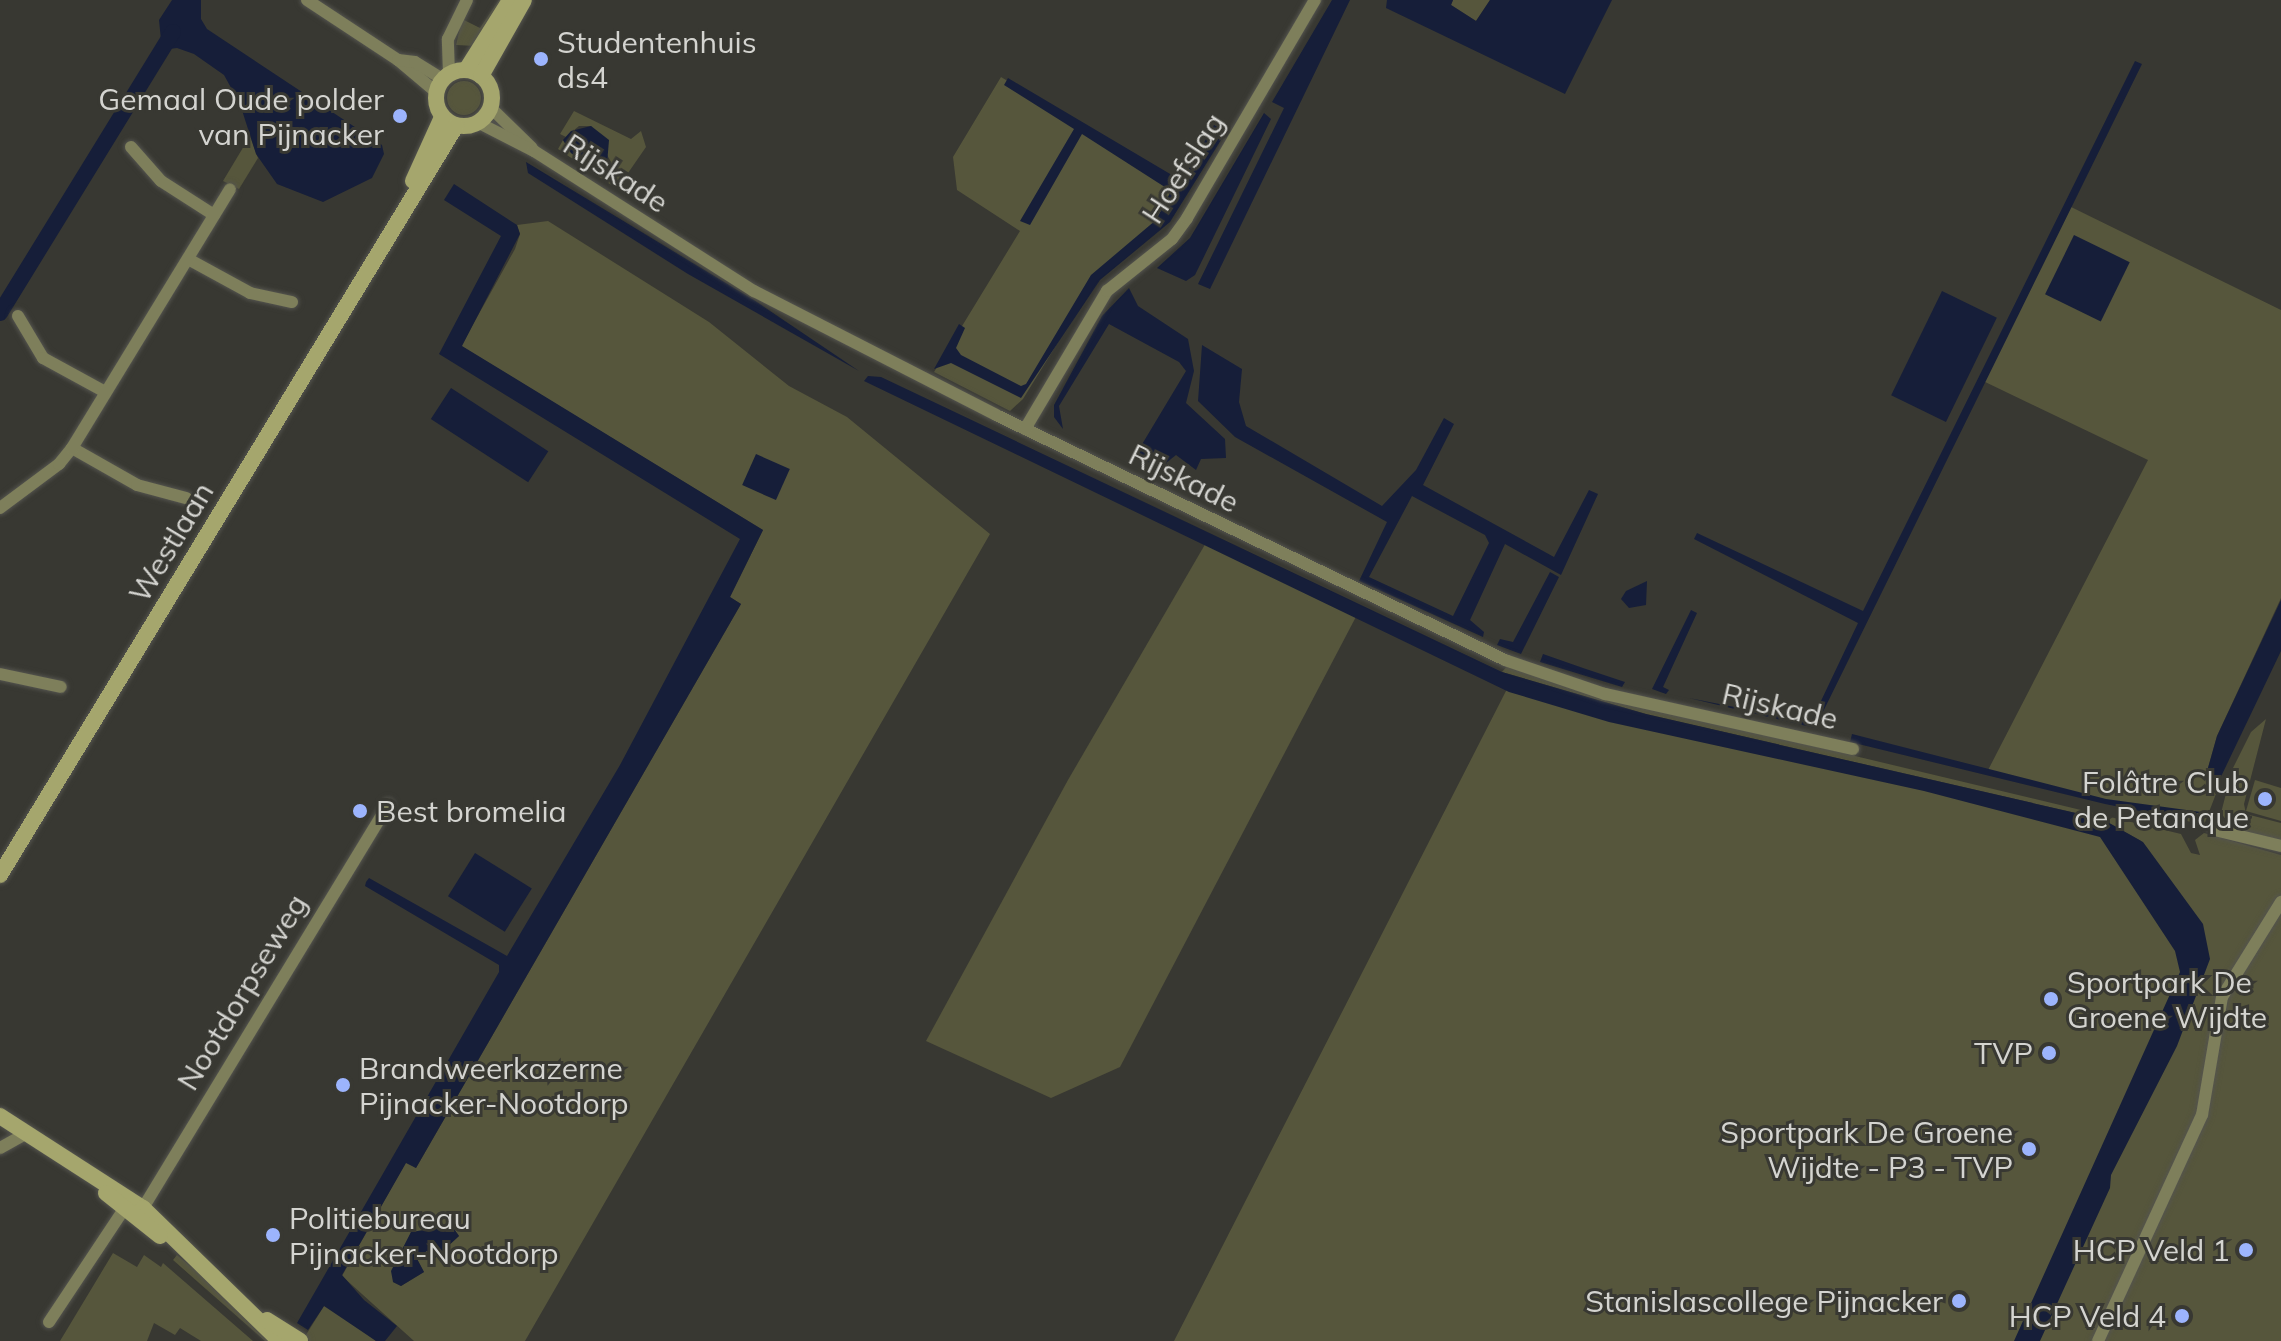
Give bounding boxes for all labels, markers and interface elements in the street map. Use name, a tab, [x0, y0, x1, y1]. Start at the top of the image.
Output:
place label: Studentenhuis ds4	[557, 24, 757, 94]
marker: Studentenhuis ds4	[532, 50, 550, 68]
place label: Gemaal Oude polder van Pijnacker	[98, 81, 384, 152]
street label: Hoefslag	[1134, 106, 1232, 230]
marker: Gemaal Oude polder van Pijnacker	[391, 107, 409, 125]
street label: Rijskade	[557, 126, 675, 220]
street label: Rijskade	[1123, 436, 1245, 520]
street label: Westlaan	[121, 475, 221, 609]
street label: Rijskade	[1719, 675, 1841, 737]
place label: Folâtre Club de Petanque	[2074, 764, 2249, 834]
marker: Folâtre Club de Petanque	[2256, 790, 2274, 808]
place label: Best bromelia	[376, 793, 567, 829]
marker: Best bromelia	[351, 802, 369, 820]
street label: Nootdorpseweg	[169, 888, 315, 1096]
place label: Sportpark De Groene Wijdte	[2067, 964, 2267, 1034]
marker: Sportpark De Groene Wijdte	[2042, 990, 2060, 1008]
place label: TVP	[1974, 1035, 2033, 1071]
marker: TVP	[2040, 1044, 2058, 1062]
place label: Brandweerkazerne Pijnacker-Nootdorp	[359, 1050, 629, 1120]
marker: Brandweerkazerne Pijnacker-Nootdorp	[334, 1076, 352, 1094]
place label: Sportpark De Groene Wijdte - P3 - TVP	[1720, 1114, 2013, 1184]
marker: Sportpark De Groene Wijdte - P3 - TVP	[2020, 1140, 2038, 1158]
place label: Politiebureau Pijnacker-Nootdorp	[289, 1200, 559, 1270]
marker: Politiebureau Pijnacker-Nootdorp	[264, 1226, 282, 1244]
place label: HCP Veld 1	[2073, 1232, 2230, 1268]
marker: HCP Veld 1	[2237, 1241, 2255, 1259]
place label: Stanislascollege Pijnacker	[1585, 1283, 1943, 1319]
marker: Stanislascollege Pijnacker	[1950, 1292, 1968, 1310]
place label: HCP Veld 4	[2009, 1298, 2166, 1334]
marker: HCP Veld 4	[2173, 1307, 2191, 1325]

